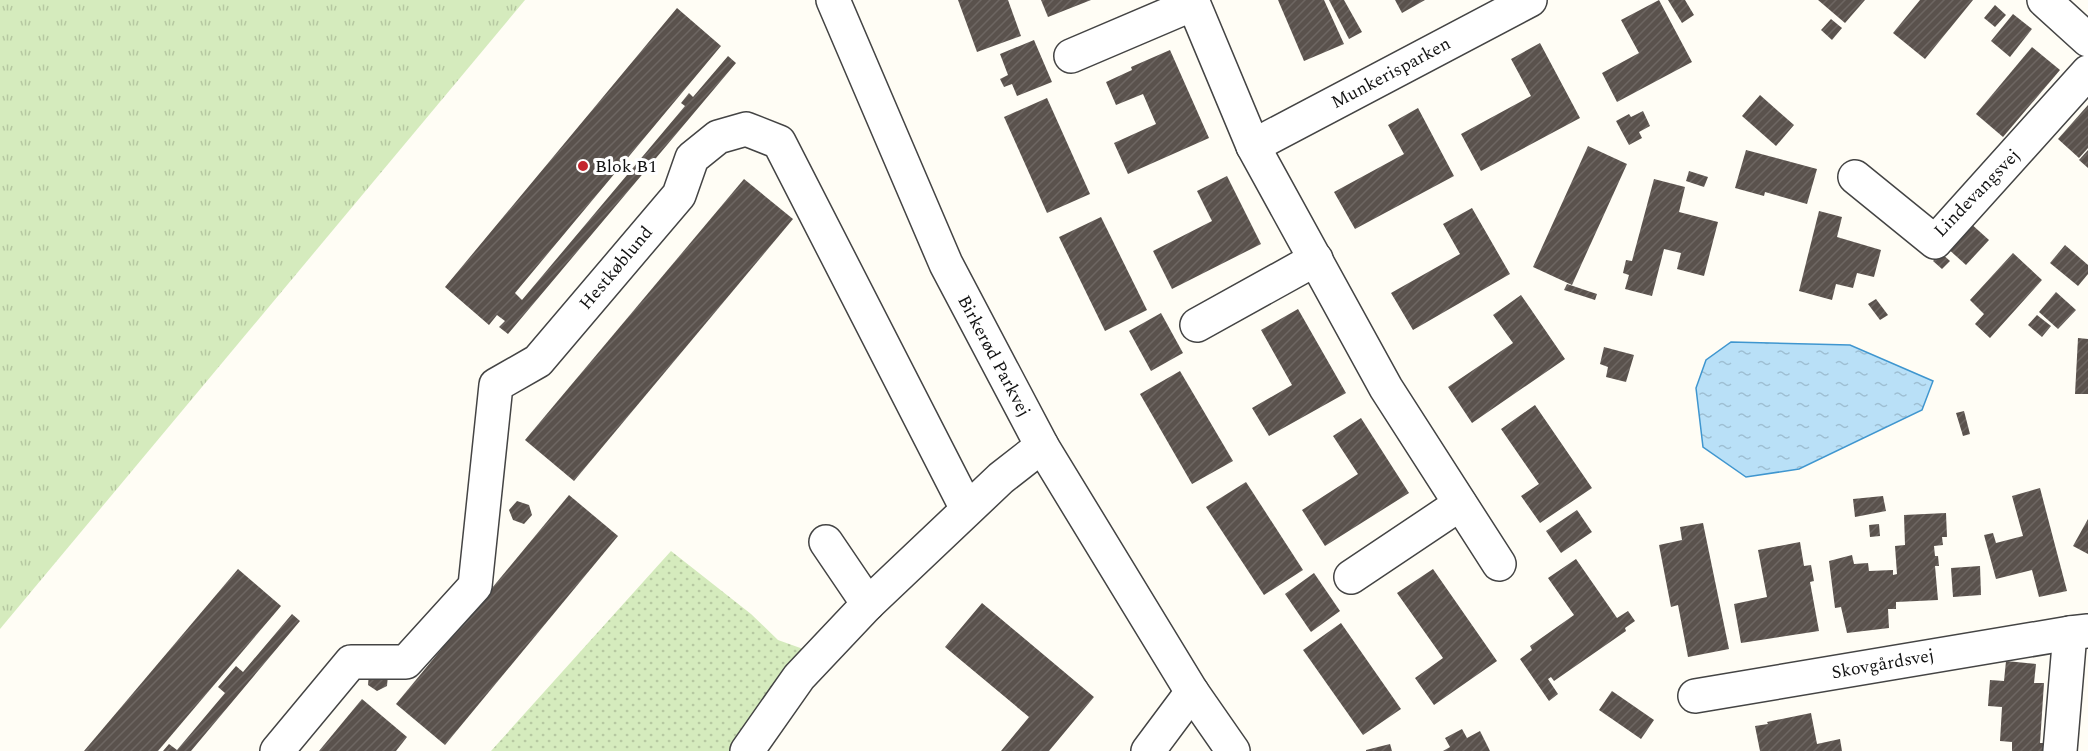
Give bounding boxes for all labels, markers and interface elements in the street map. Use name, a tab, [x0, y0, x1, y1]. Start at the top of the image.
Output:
street label: Munkerisparken	[1326, 30, 1456, 116]
street label: Lindevangsvej	[1928, 142, 2026, 244]
place label: Blok B1	[595, 153, 657, 180]
marker: Blok B1	[576, 159, 590, 173]
street label: Hestkøblund	[573, 220, 659, 316]
street label: Birkerød Parkvej	[950, 290, 1038, 422]
street label: Skovgårdsvej	[1829, 642, 1937, 686]

